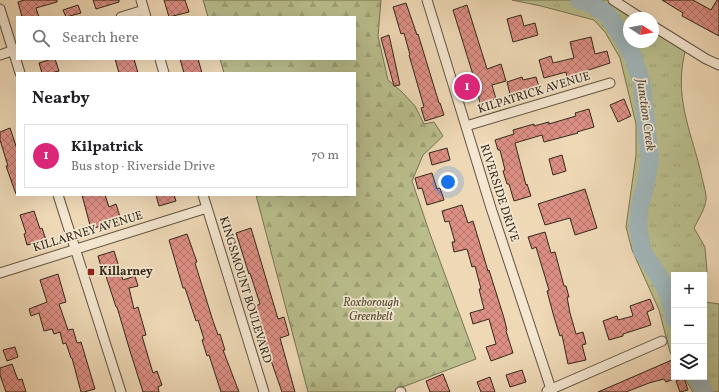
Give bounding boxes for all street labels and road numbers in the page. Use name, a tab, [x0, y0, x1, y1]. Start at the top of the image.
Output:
street label: KILPATRICK AVENUE	[476, 68, 592, 118]
street label: RIVERSIDE DRIVE	[476, 142, 522, 244]
street label: KILLARNEY AVENUE	[31, 208, 145, 256]
street label: KINGSMOUNT BOULEVARD	[215, 215, 275, 366]

